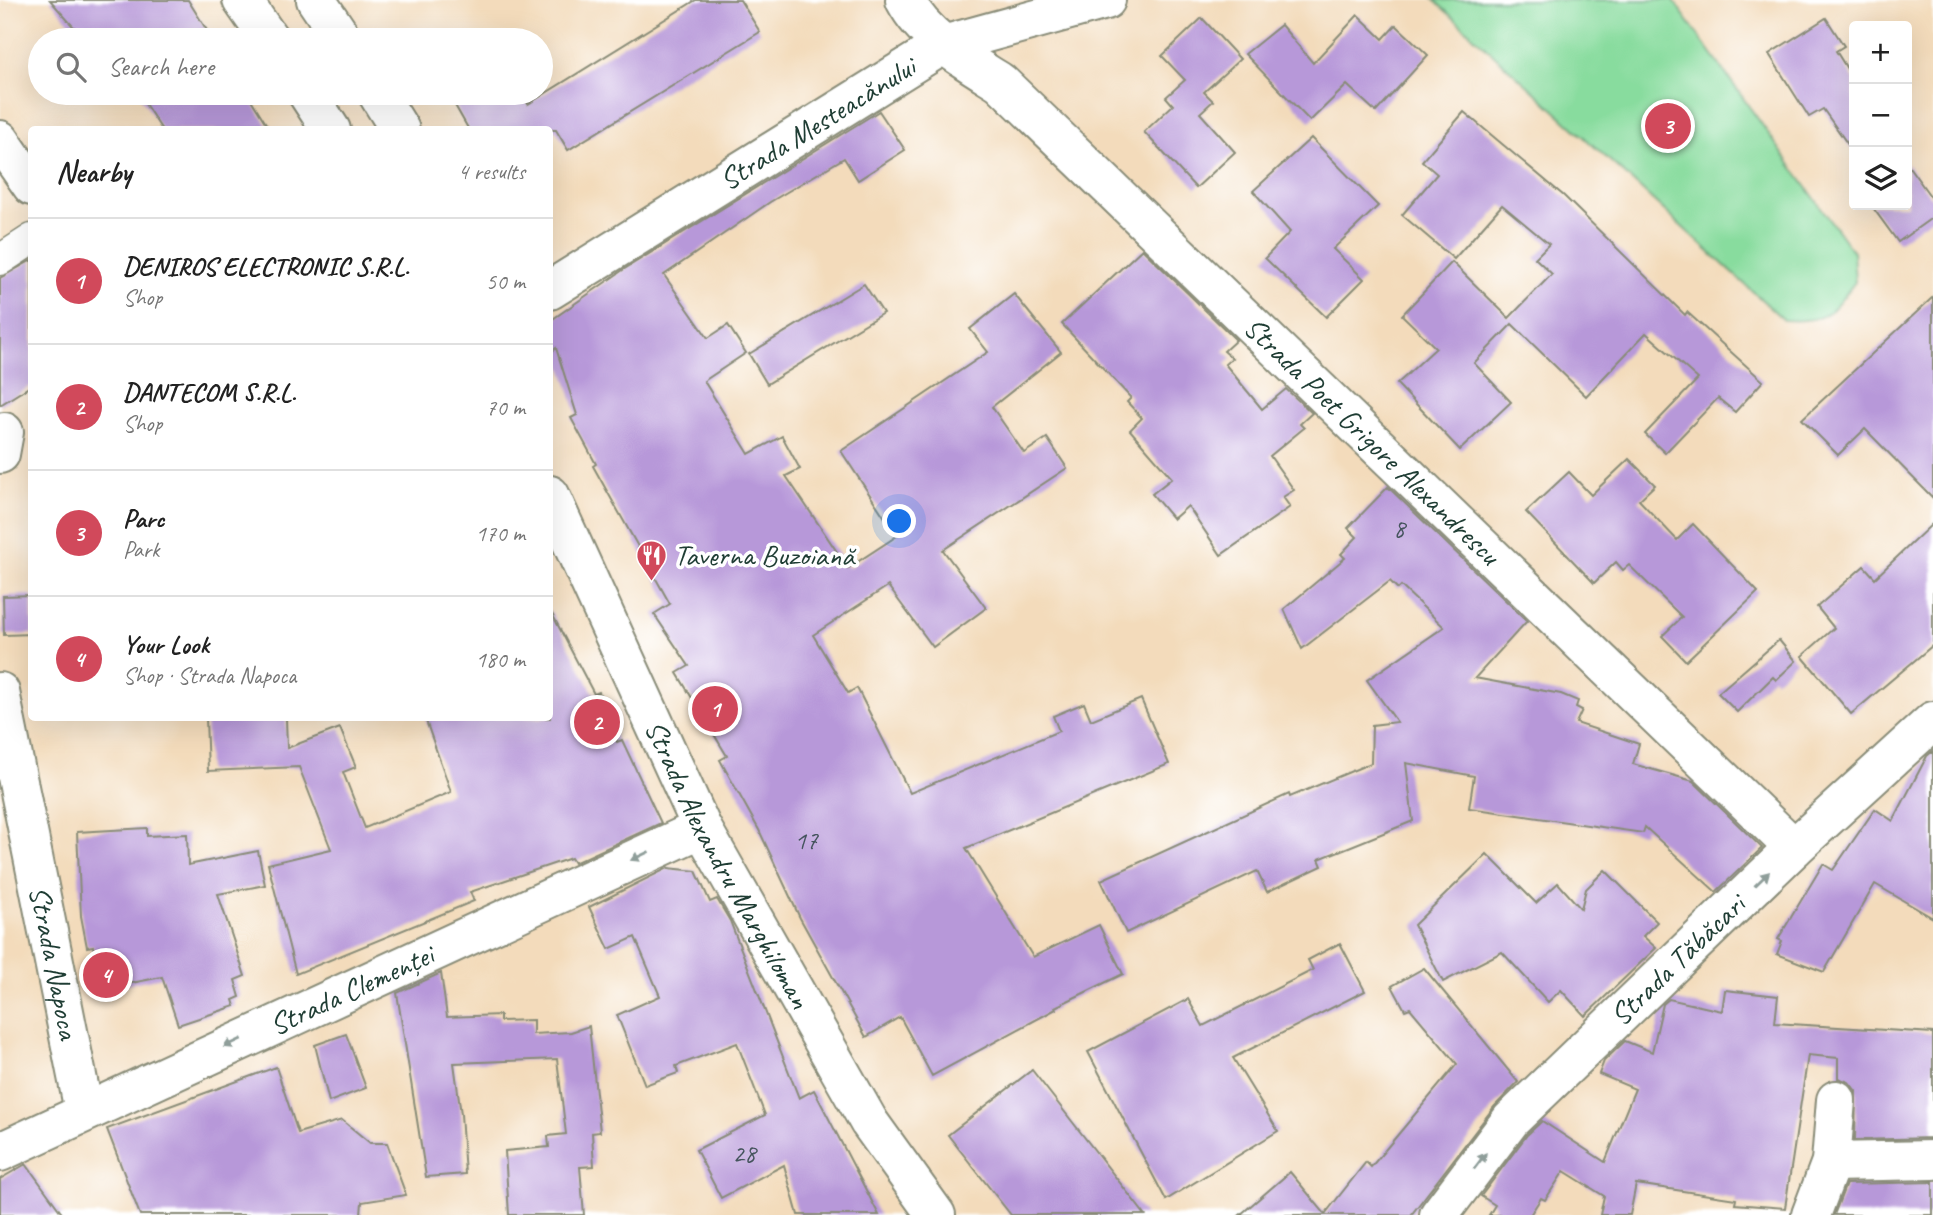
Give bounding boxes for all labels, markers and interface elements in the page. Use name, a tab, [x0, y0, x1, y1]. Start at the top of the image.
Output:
map controls	[1849, 21, 1912, 210]
button: +	[1849, 21, 1912, 84]
search box	[28, 28, 553, 105]
street label: Strada Mesteacănului	[712, 46, 925, 199]
icon: search	[52, 48, 90, 86]
text: Search here	[108, 50, 214, 83]
button: −	[1849, 84, 1912, 147]
pin: 3	[1645, 100, 1691, 152]
button: layers	[1849, 147, 1912, 210]
text: Nearby	[56, 153, 132, 191]
text: 4 results	[458, 157, 525, 186]
text: DENIROS ELECTRONIC S.R.L.	[123, 250, 409, 283]
text: 1	[74, 267, 84, 296]
text: 50 m	[486, 267, 525, 296]
text: Shop	[123, 283, 162, 312]
street label: Strada Poet Grigore Alexandrescu	[1236, 309, 1509, 574]
text: DANTECOM S.R.L.	[123, 376, 296, 409]
text: 2	[74, 393, 84, 422]
text: 70 m	[486, 393, 525, 422]
text: Shop	[123, 409, 162, 438]
text: Parc	[123, 502, 164, 535]
your location	[882, 504, 916, 538]
house number: 8	[1393, 512, 1407, 545]
text: 3	[74, 519, 84, 548]
text: 170 m	[476, 519, 525, 548]
text: Park	[123, 535, 159, 564]
place label: Taverna Buzoiană	[674, 536, 857, 574]
restaurant icon: Taverna Buzoiană	[634, 538, 668, 582]
text: Your Look	[123, 628, 209, 661]
text: 4	[74, 645, 84, 674]
text: 180 m	[476, 645, 525, 674]
text: Shop · Strada Napoca	[123, 661, 296, 690]
pin: 1	[692, 683, 738, 735]
pin: 2	[574, 696, 620, 748]
street label: Strada Alexandru Marghiloman	[636, 714, 820, 1016]
house number: 17	[794, 824, 819, 857]
one-way arrow	[630, 850, 650, 862]
one-way arrow	[1753, 870, 1770, 887]
street label: Strada Napoca	[20, 883, 88, 1044]
street label: Strada Tăbăcari	[1602, 884, 1756, 1034]
street label: Strada Clemenței	[263, 934, 442, 1044]
pin: 4	[83, 949, 129, 1001]
one-way arrow	[223, 1037, 243, 1049]
house number: 28	[732, 1137, 758, 1170]
one-way arrow	[1473, 1152, 1488, 1170]

